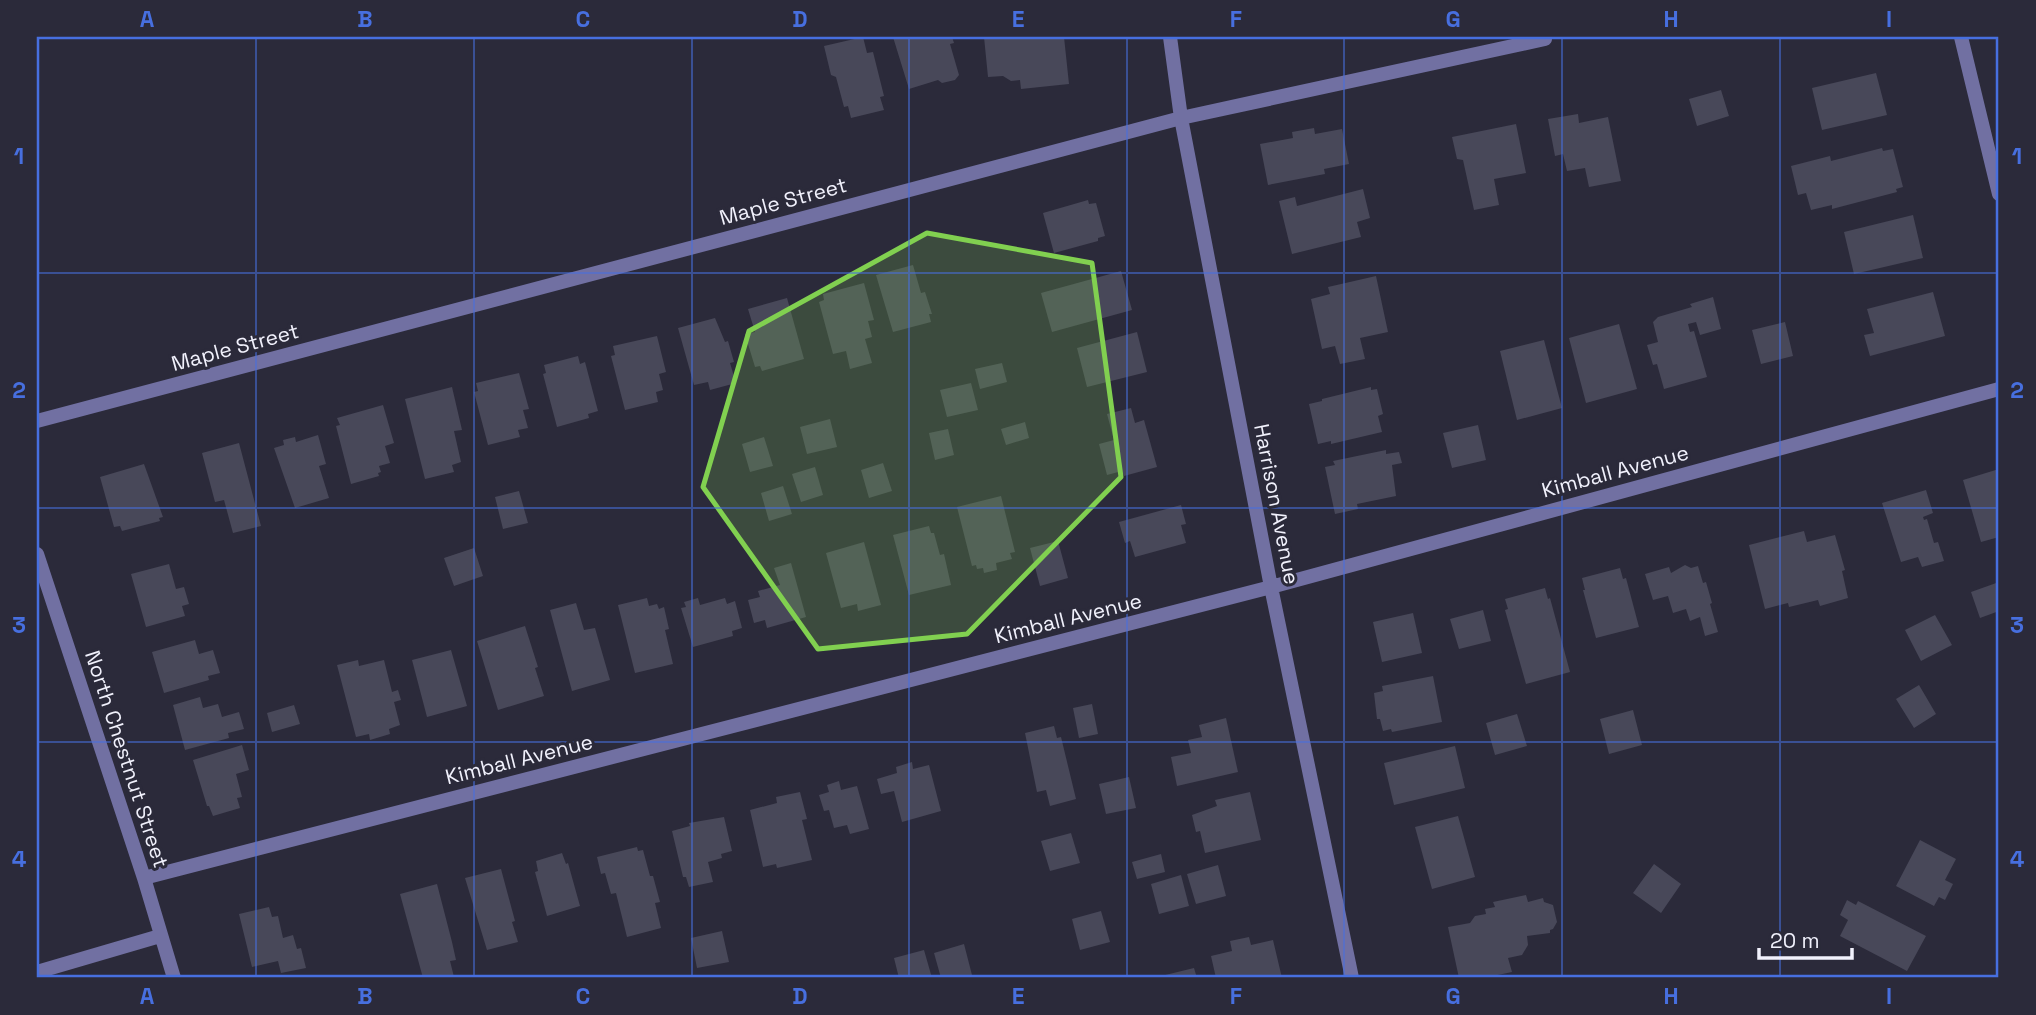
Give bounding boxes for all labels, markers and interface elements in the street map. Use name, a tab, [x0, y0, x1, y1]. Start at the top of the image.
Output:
text: A	[140, 4, 155, 34]
text: B	[357, 4, 373, 34]
text: C	[576, 4, 590, 34]
text: D	[792, 4, 808, 34]
text: E	[1012, 4, 1024, 34]
text: F	[1230, 4, 1242, 34]
text: G	[1445, 4, 1461, 34]
text: H	[1663, 4, 1679, 34]
text: I	[1886, 4, 1892, 34]
text: 1	[14, 141, 24, 171]
text: 1	[2012, 141, 2022, 171]
street label: Maple Street	[716, 171, 850, 231]
street label: Maple Street	[168, 317, 302, 377]
text: 2	[12, 375, 26, 405]
text: 2	[2010, 375, 2024, 405]
street label: Harrison Avenue	[1248, 421, 1306, 587]
street label: Kimball Avenue	[1538, 438, 1692, 504]
street label: Kimball Avenue	[991, 587, 1145, 649]
text: 3	[12, 610, 26, 640]
text: 3	[2010, 610, 2024, 640]
street label: North Chestnut Street	[79, 647, 175, 871]
street label: Kimball Avenue	[442, 728, 596, 790]
text: 4	[12, 844, 27, 874]
text: 4	[2010, 844, 2025, 874]
scale bar	[1759, 917, 1852, 961]
text: 20 m	[1770, 927, 1820, 954]
text: A	[140, 981, 155, 1011]
text: B	[357, 981, 373, 1011]
text: C	[576, 981, 590, 1011]
text: D	[792, 981, 808, 1011]
text: E	[1012, 981, 1024, 1011]
text: F	[1230, 981, 1242, 1011]
text: G	[1445, 981, 1461, 1011]
text: H	[1663, 981, 1679, 1011]
text: I	[1886, 981, 1892, 1011]

